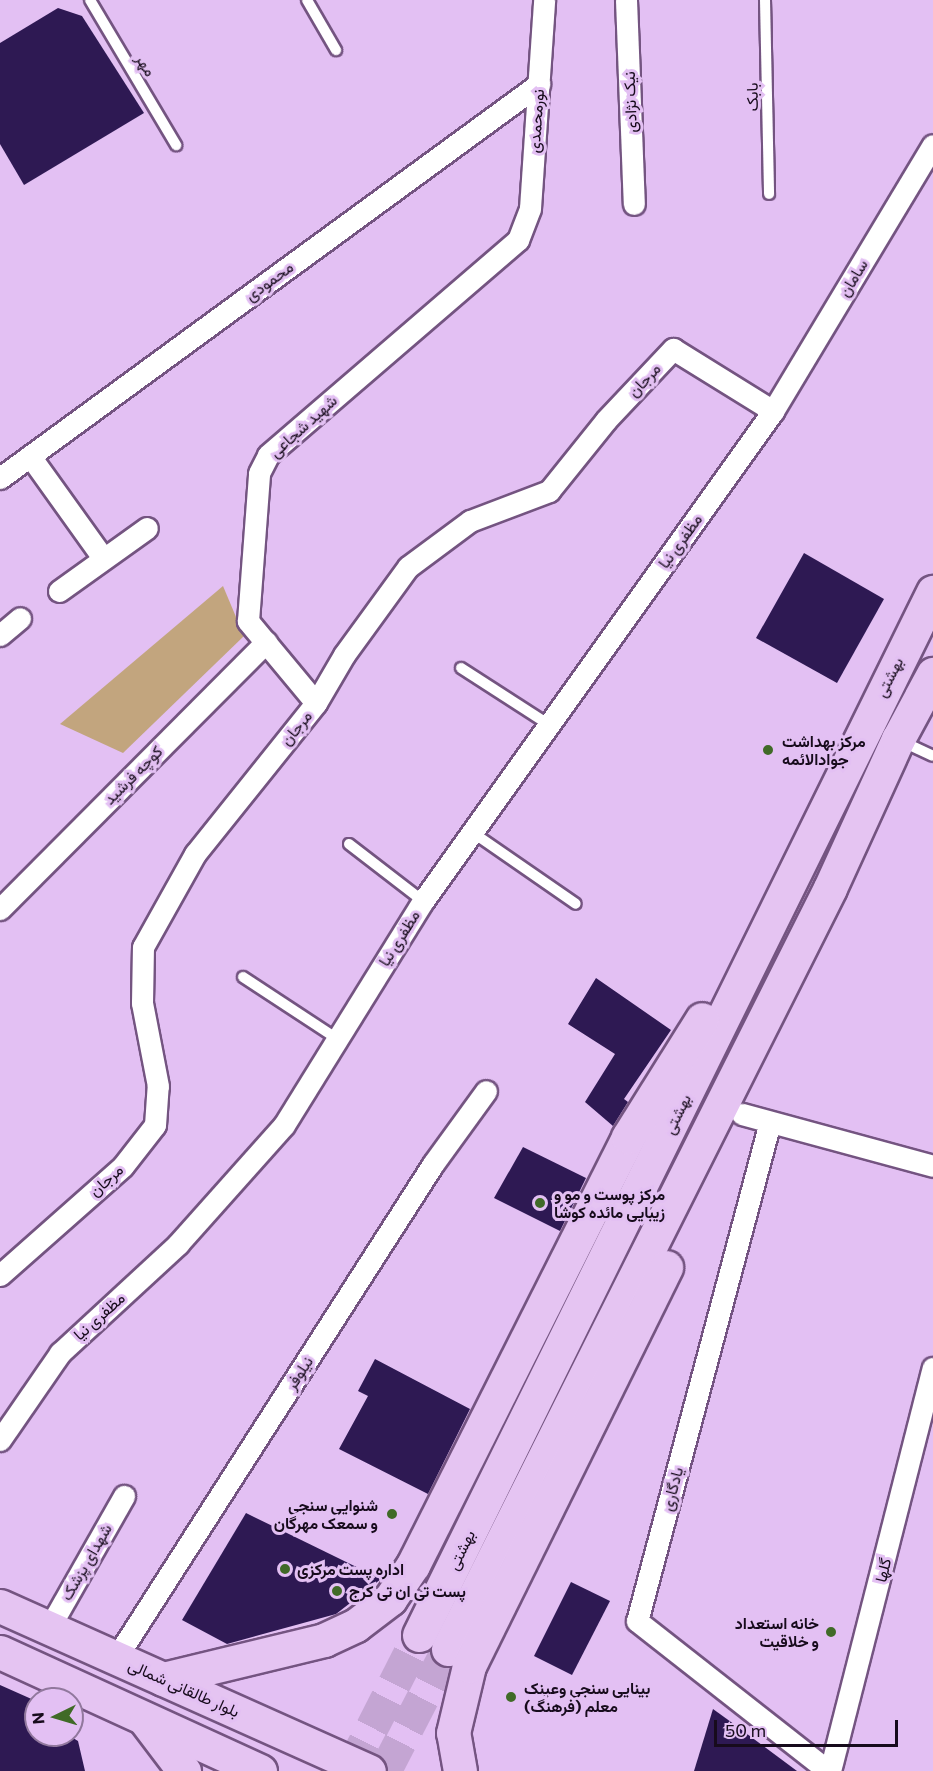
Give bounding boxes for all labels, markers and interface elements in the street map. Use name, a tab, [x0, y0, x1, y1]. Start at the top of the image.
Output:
street label: مهر	[132, 50, 160, 80]
street label: نیک نژادی	[619, 71, 641, 133]
street label: بابک	[742, 82, 762, 112]
street label: نورمحمدی	[524, 88, 548, 154]
street label: سامان	[834, 256, 872, 300]
street label: محمودی	[241, 257, 297, 305]
street label: مرجان	[624, 359, 664, 401]
street label: شهید شجاعی	[265, 391, 341, 461]
street label: مظفری نیا	[654, 510, 706, 572]
street label: بهشتى	[871, 654, 907, 700]
street label: مرجان	[276, 707, 316, 749]
place label: مرکز بهداشت جوادالائمه	[782, 731, 866, 769]
marker: مرکز بهداشت جوادالائمه	[759, 741, 777, 759]
street label: كوچه فرشيد	[100, 742, 166, 808]
street label: مظفری نیا	[374, 906, 424, 970]
street label: بهشتى	[659, 1091, 695, 1137]
street label: مرجان	[85, 1160, 127, 1200]
place label: مرکز پوست و مو و زیبایی مائده کوشا	[554, 1184, 665, 1222]
marker: مرکز پوست و مو و زیبایی مائده کوشا	[531, 1194, 549, 1212]
street label: مظفری نیا	[69, 1288, 129, 1344]
street label: نیلوفر	[281, 1353, 317, 1393]
street label: یادگاری	[657, 1465, 687, 1513]
place label: شنوایی سنجی و سمعک مهرگان	[274, 1495, 378, 1533]
marker: شنوایی سنجی و سمعک مهرگان	[383, 1505, 401, 1523]
street label: شهدای پزشک	[56, 1520, 116, 1604]
street label: بهشتى	[443, 1527, 479, 1573]
street label: گلها	[871, 1556, 895, 1584]
place label: اداره پست مرکزی	[297, 1559, 404, 1579]
marker: اداره پست مرکزی	[278, 1562, 292, 1576]
place label: پست تی ان تی کرج	[349, 1581, 466, 1601]
marker: پست تی ان تی کرج	[330, 1584, 344, 1598]
place label: خانه استعداد و خلاقیت	[735, 1613, 819, 1651]
marker: خانه استعداد و خلاقیت	[824, 1625, 838, 1639]
street label: بلوار طالقانی شمالی	[126, 1655, 242, 1721]
place label: بینایی سنجی وعینک معلم (فرهنگ)	[524, 1678, 650, 1716]
north arrow	[24, 1687, 84, 1747]
marker: بینایی سنجی وعینک معلم (فرهنگ)	[502, 1688, 520, 1706]
scale bar	[717, 1708, 902, 1746]
text: N	[28, 1712, 48, 1725]
text: 50 m	[725, 1719, 766, 1741]

